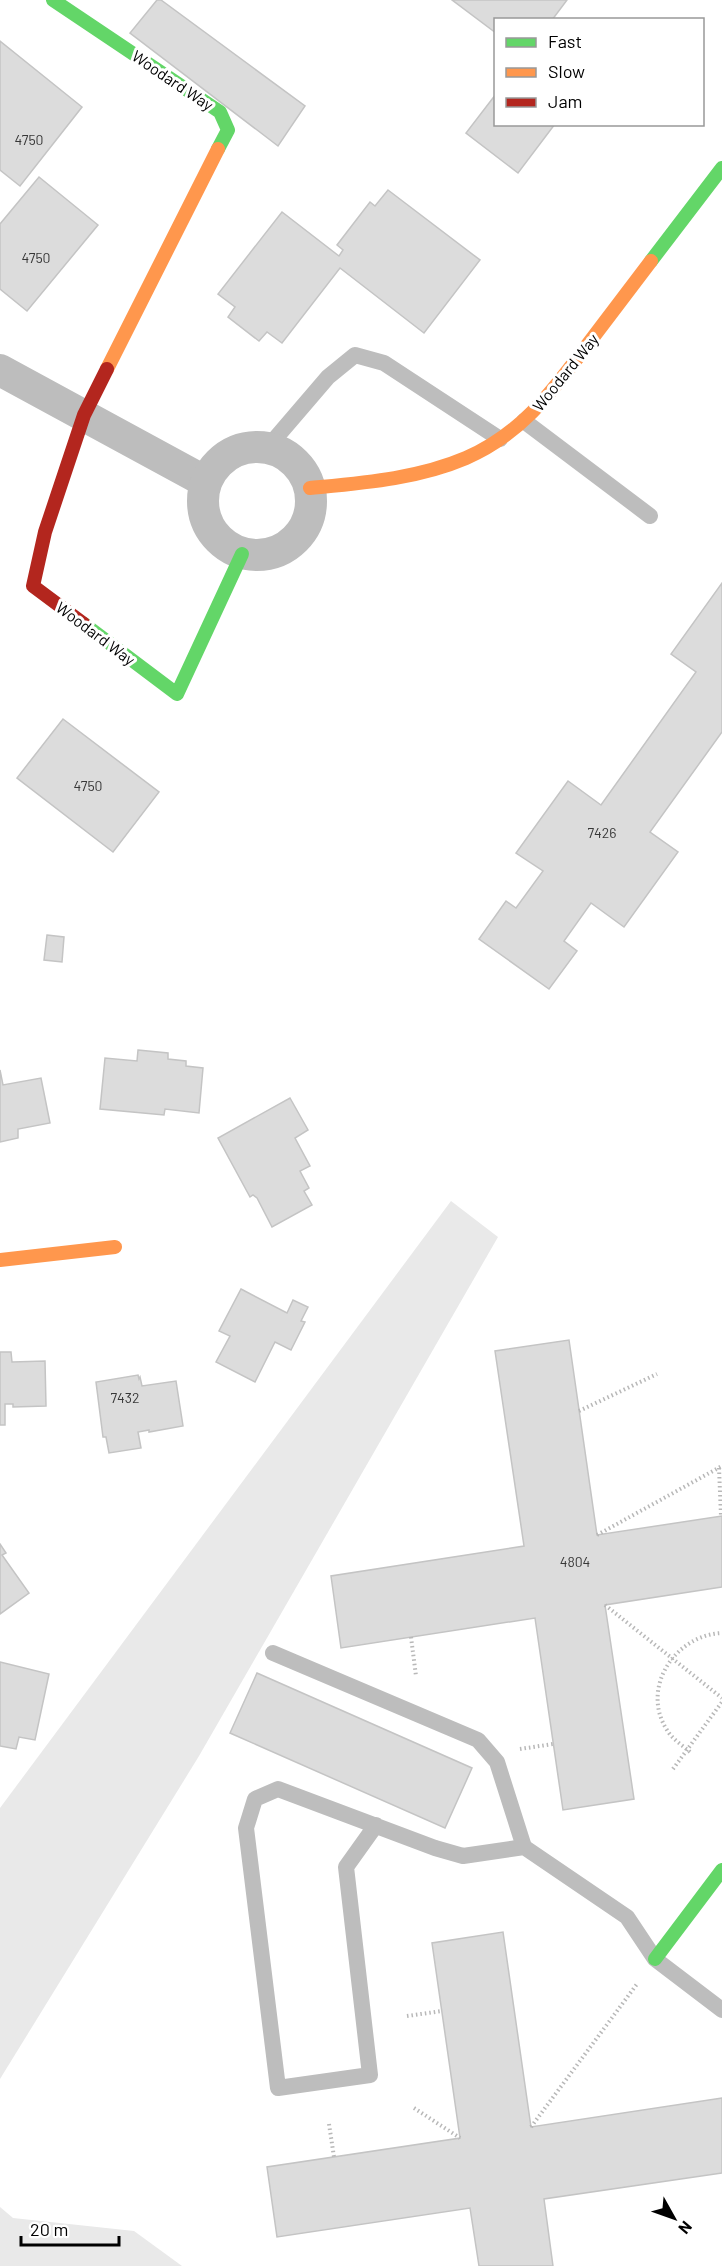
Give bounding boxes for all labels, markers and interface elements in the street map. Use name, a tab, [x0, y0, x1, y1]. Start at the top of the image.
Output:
legend	[494, 18, 704, 126]
text: Fast	[548, 30, 582, 52]
street label: Woodard Way	[129, 46, 218, 115]
text: Slow	[548, 60, 585, 82]
text: Jam	[548, 90, 582, 112]
house number: 4750	[14, 131, 44, 148]
house number: 4750	[21, 249, 51, 266]
street label: Woodard Way	[528, 329, 602, 415]
street label: Woodard Way	[53, 597, 140, 669]
house number: 4750	[73, 777, 103, 794]
house number: 7426	[587, 824, 617, 841]
house number: 7432	[110, 1389, 140, 1406]
house number: 4804	[560, 1553, 590, 1570]
north arrow	[644, 2188, 704, 2248]
scale bar	[21, 2209, 118, 2247]
text: 20 m	[30, 2218, 68, 2240]
text: N	[675, 2218, 697, 2238]

